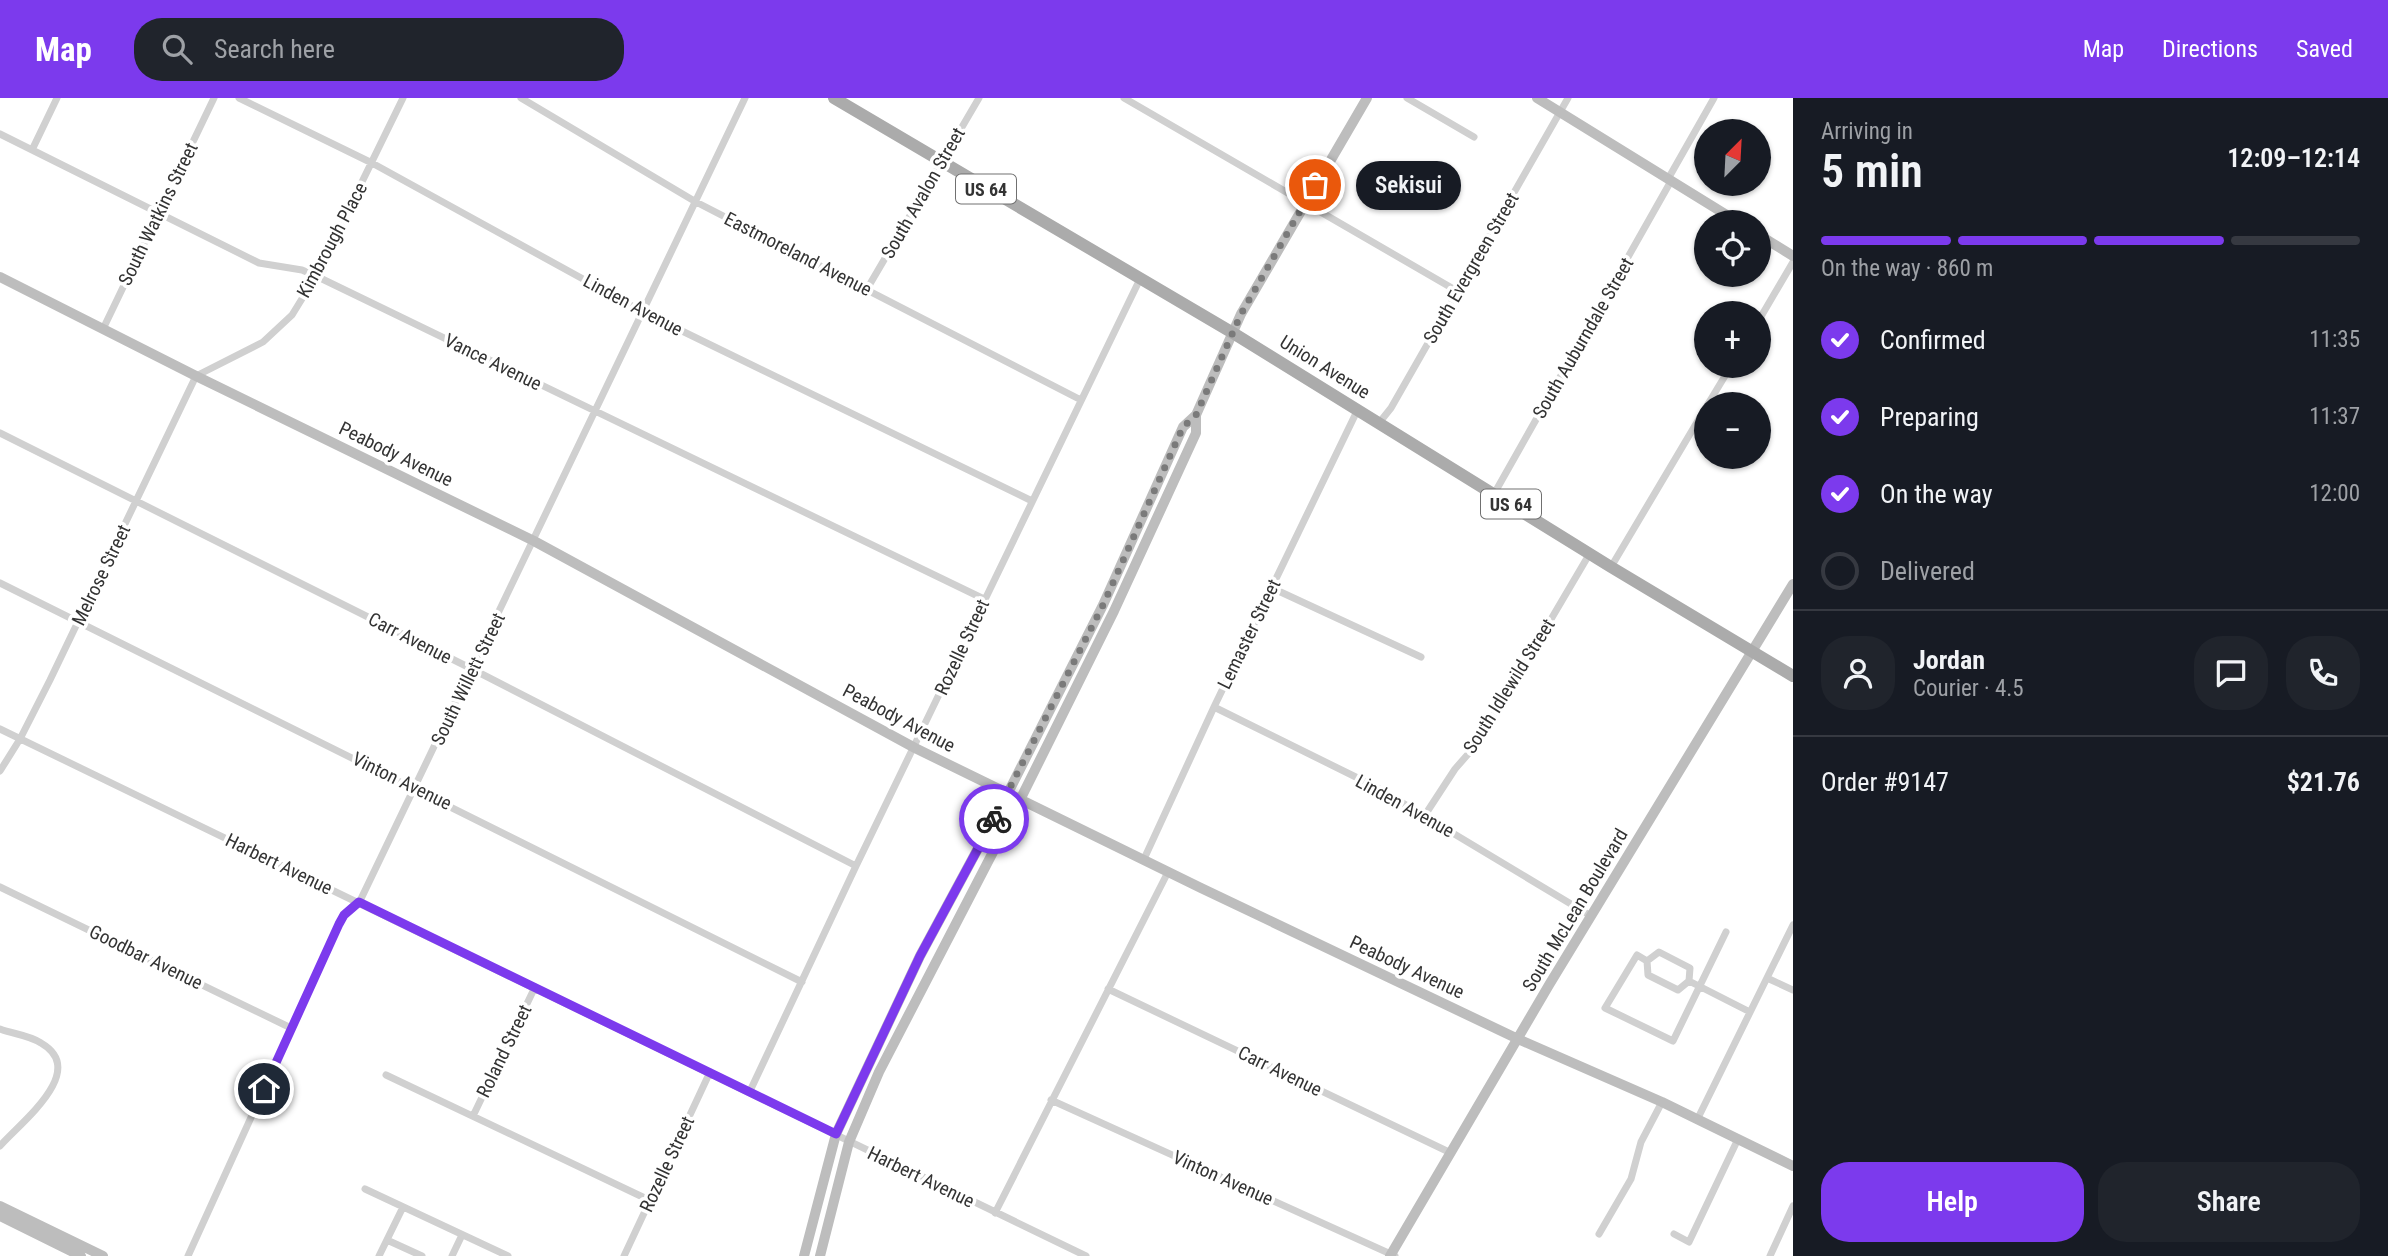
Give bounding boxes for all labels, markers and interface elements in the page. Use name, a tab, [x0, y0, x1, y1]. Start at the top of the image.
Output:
search box	[134, 18, 624, 81]
text: Map	[35, 30, 92, 69]
icon: search	[158, 30, 196, 68]
text: Search here	[214, 34, 335, 64]
text: Map	[2083, 35, 2124, 63]
text: Directions	[2162, 35, 2258, 63]
text: Saved	[2296, 35, 2353, 63]
text: Arriving in	[1821, 118, 1913, 145]
north arrow	[1694, 119, 1771, 196]
map controls	[1694, 119, 1771, 469]
street label: South Avalon Street	[876, 123, 970, 263]
street label: South Watkins Street	[113, 139, 203, 289]
text: 12:09–12:14	[2227, 143, 2360, 173]
text: 5 min	[1821, 144, 1923, 198]
pin	[1285, 155, 1345, 215]
callout: Sekisui	[1357, 160, 1462, 210]
icon: bag	[1296, 166, 1334, 204]
text: Sekisui	[1375, 172, 1442, 199]
road number: US 64	[956, 174, 1016, 204]
street label: Kimbrough Place	[292, 178, 372, 302]
street label: South Evergreen Street	[1418, 188, 1524, 348]
street label: Eastmoreland Avenue	[720, 207, 876, 301]
button: locate	[1694, 210, 1771, 287]
street label: South Auburndale Street	[1528, 253, 1638, 423]
text: On the way · 860 m	[1821, 255, 1993, 282]
street label: Linden Avenue	[579, 269, 687, 341]
button: +	[1694, 301, 1771, 378]
icon: check	[1821, 321, 1859, 359]
text: Confirmed	[1880, 325, 1986, 355]
text: 11:35	[2309, 326, 2360, 353]
street label: Vance Avenue	[441, 329, 545, 395]
street label: Union Avenue	[1276, 330, 1374, 404]
button: −	[1694, 392, 1771, 469]
icon: check	[1821, 398, 1859, 436]
text: Preparing	[1880, 402, 1979, 432]
text: 11:37	[2309, 403, 2360, 430]
street label: Peabody Avenue	[335, 417, 457, 491]
icon: check	[1821, 475, 1859, 513]
text: On the way	[1880, 479, 1993, 509]
text: 12:00	[2309, 480, 2360, 507]
road number: US 64	[1481, 490, 1541, 518]
street label: Melrose Street	[67, 521, 135, 629]
text: Delivered	[1880, 556, 1975, 586]
street label: Lemaster Street	[1213, 575, 1285, 693]
street label: Rozelle Street	[930, 595, 994, 699]
street label: Carr Avenue	[364, 607, 456, 669]
street label: South Willett Street	[426, 609, 510, 749]
street label: South Idlewild Street	[1458, 614, 1560, 758]
button: person	[1821, 636, 1895, 710]
button: chat	[2194, 636, 2268, 710]
button: phone	[2286, 636, 2360, 710]
text: Jordan	[1913, 645, 1985, 675]
text: Courier · 4.5	[1913, 675, 2024, 702]
street label: Peabody Avenue	[839, 679, 959, 757]
street label: Vinton Avenue	[349, 747, 455, 815]
text: Order #9147	[1821, 767, 1949, 797]
text: $21.76	[2287, 767, 2360, 797]
street label: Linden Avenue	[1352, 769, 1458, 843]
courier	[959, 784, 1029, 854]
icon: bike	[975, 800, 1013, 838]
street label: South McLean Boulevard	[1517, 824, 1633, 996]
street label: Harbert Avenue	[222, 828, 336, 900]
street label: Goodbar Avenue	[86, 920, 206, 994]
street label: Peabody Avenue	[1346, 930, 1468, 1004]
street label: Roland Street	[472, 1001, 536, 1101]
street label: Carr Avenue	[1234, 1041, 1326, 1101]
pin	[234, 1059, 294, 1119]
icon: home	[245, 1070, 283, 1108]
street label: Rozelle Street	[635, 1112, 699, 1216]
street label: Harbert Avenue	[864, 1141, 978, 1213]
street label: Vinton Avenue	[1169, 1146, 1277, 1210]
button: Help	[1821, 1162, 2084, 1242]
button: Share	[2098, 1162, 2360, 1242]

